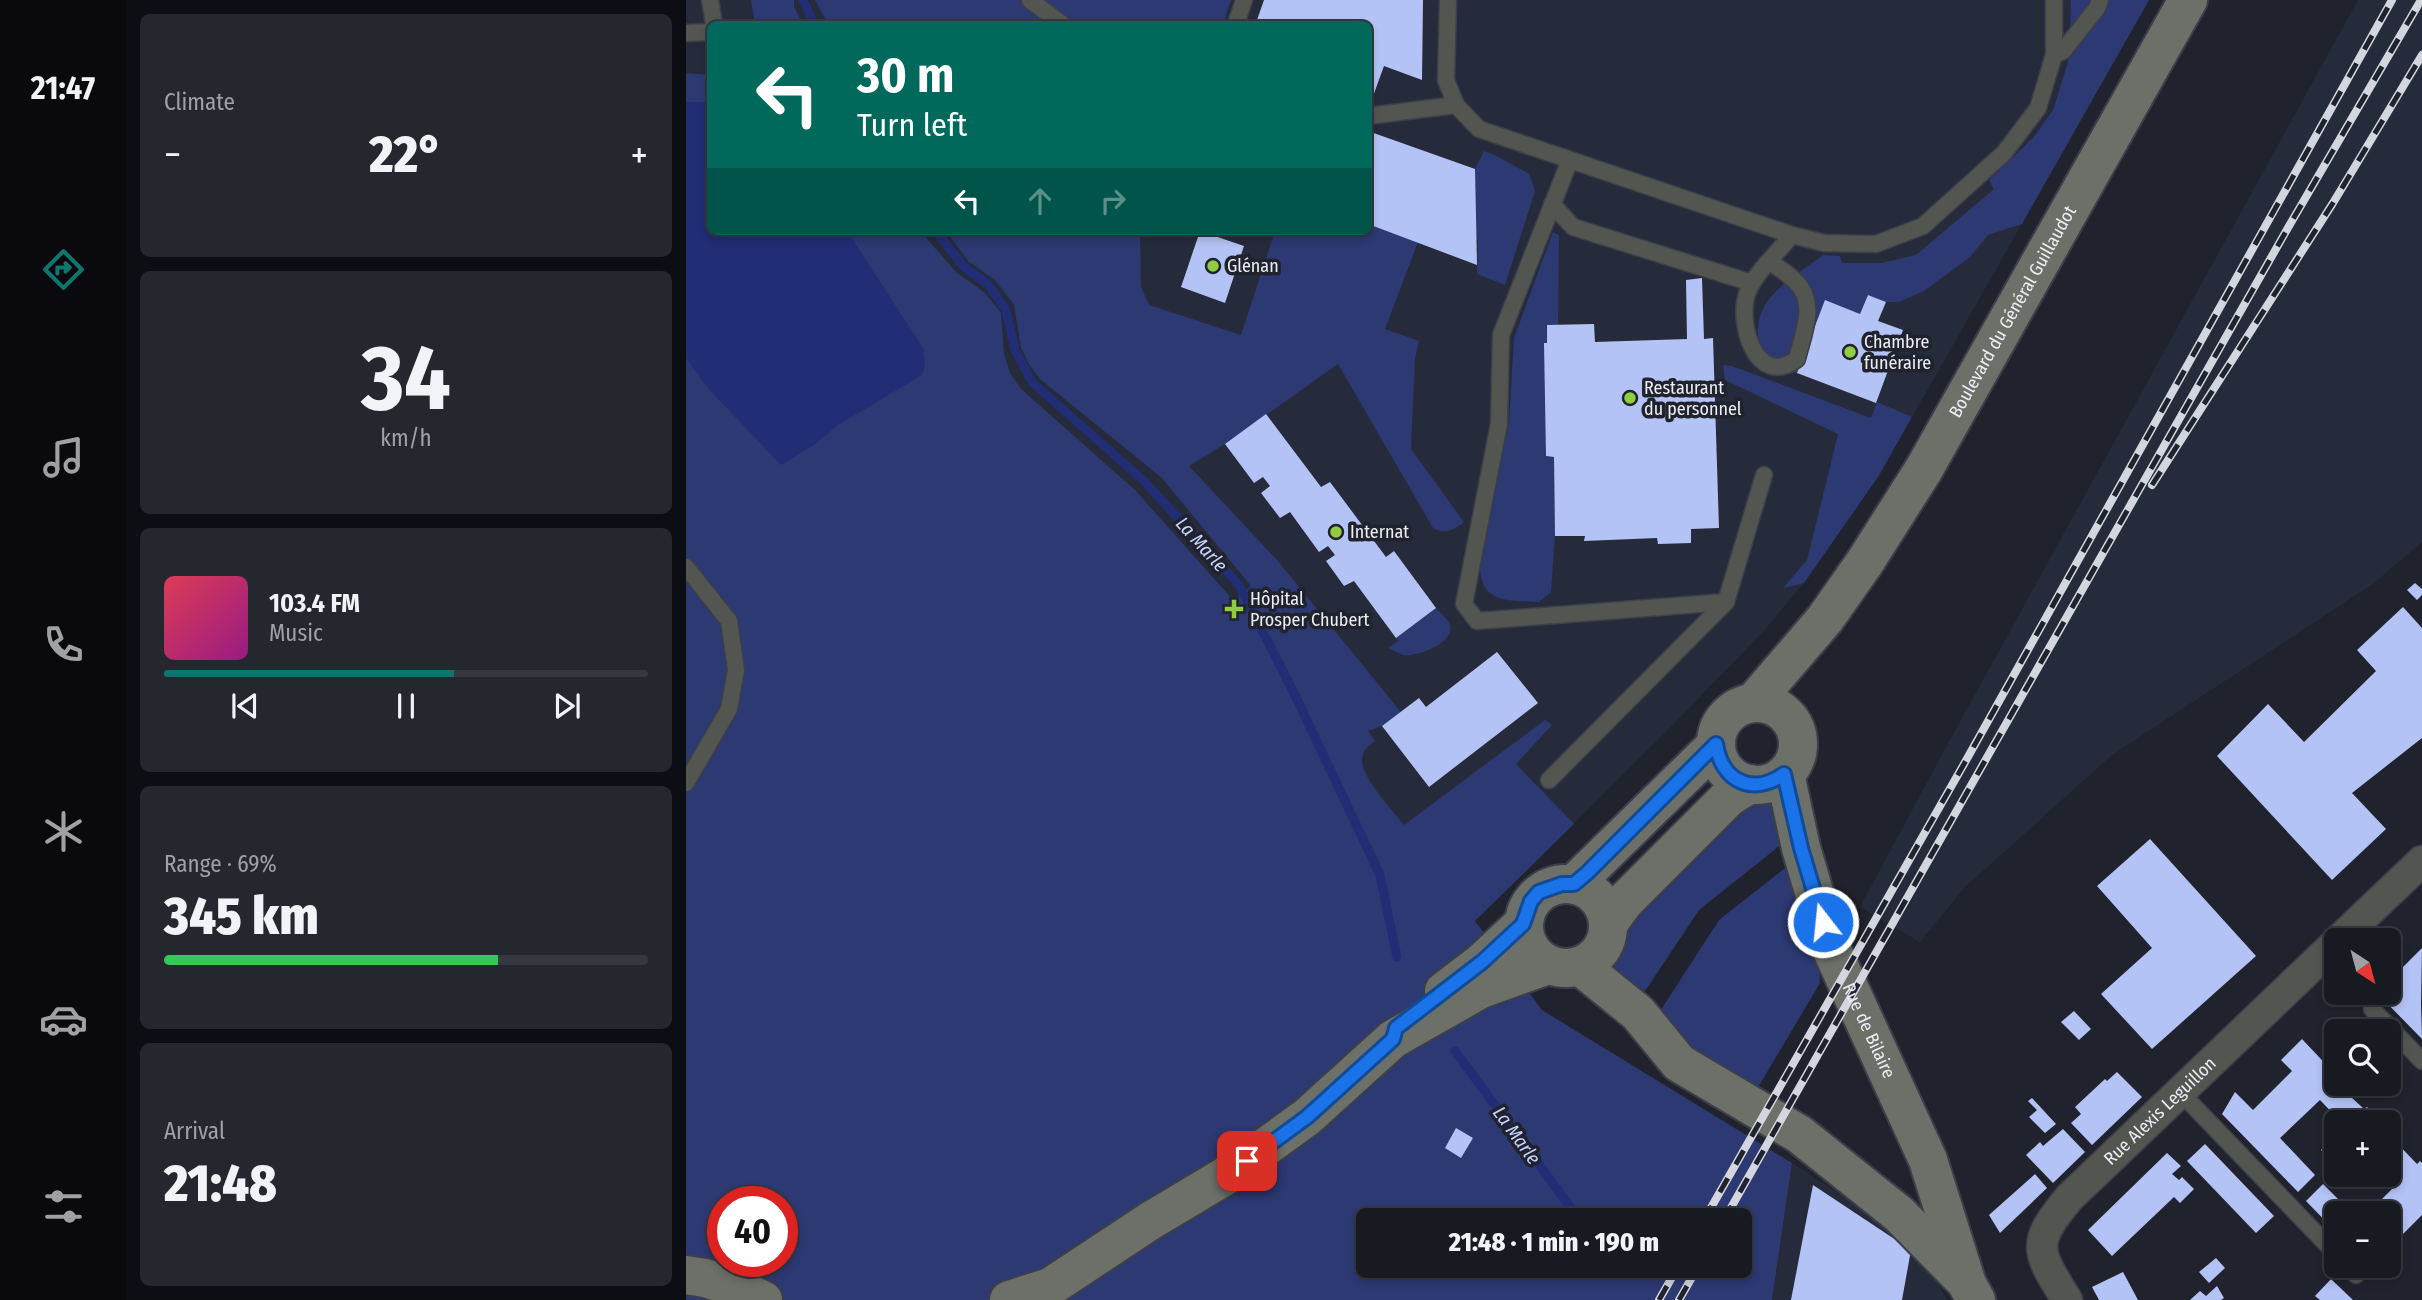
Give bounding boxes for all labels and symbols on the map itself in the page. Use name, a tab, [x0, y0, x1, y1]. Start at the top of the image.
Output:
street label: Boulevard du Général Guillaudot	[1944, 202, 2081, 422]
place label: Glénan	[1227, 255, 1279, 277]
marker: Glénan	[1205, 258, 1221, 274]
place label: Chambre funéraire	[1864, 331, 1931, 374]
marker: Chambre funéraire	[1842, 344, 1858, 360]
place label: Restaurant du personnel	[1644, 377, 1742, 420]
marker: Restaurant du personnel	[1622, 390, 1638, 406]
water label: La Marle	[1171, 512, 1232, 577]
place label: Internat	[1350, 521, 1409, 543]
marker: Internat	[1328, 524, 1344, 540]
place label: Hôpital Prosper Chubert	[1250, 588, 1370, 631]
marker: Hôpital Prosper Chubert	[1224, 599, 1244, 619]
position arrow	[1786, 885, 1860, 959]
north arrow	[2324, 928, 2401, 1004]
street label: Rue de Bilaire	[1837, 980, 1900, 1082]
street label: Rue Alexis Leguillon	[2099, 1052, 2221, 1170]
water label: La Marle	[1488, 1102, 1545, 1169]
pin	[1217, 1131, 1277, 1191]
speed limit sign: 40	[707, 1186, 798, 1277]

